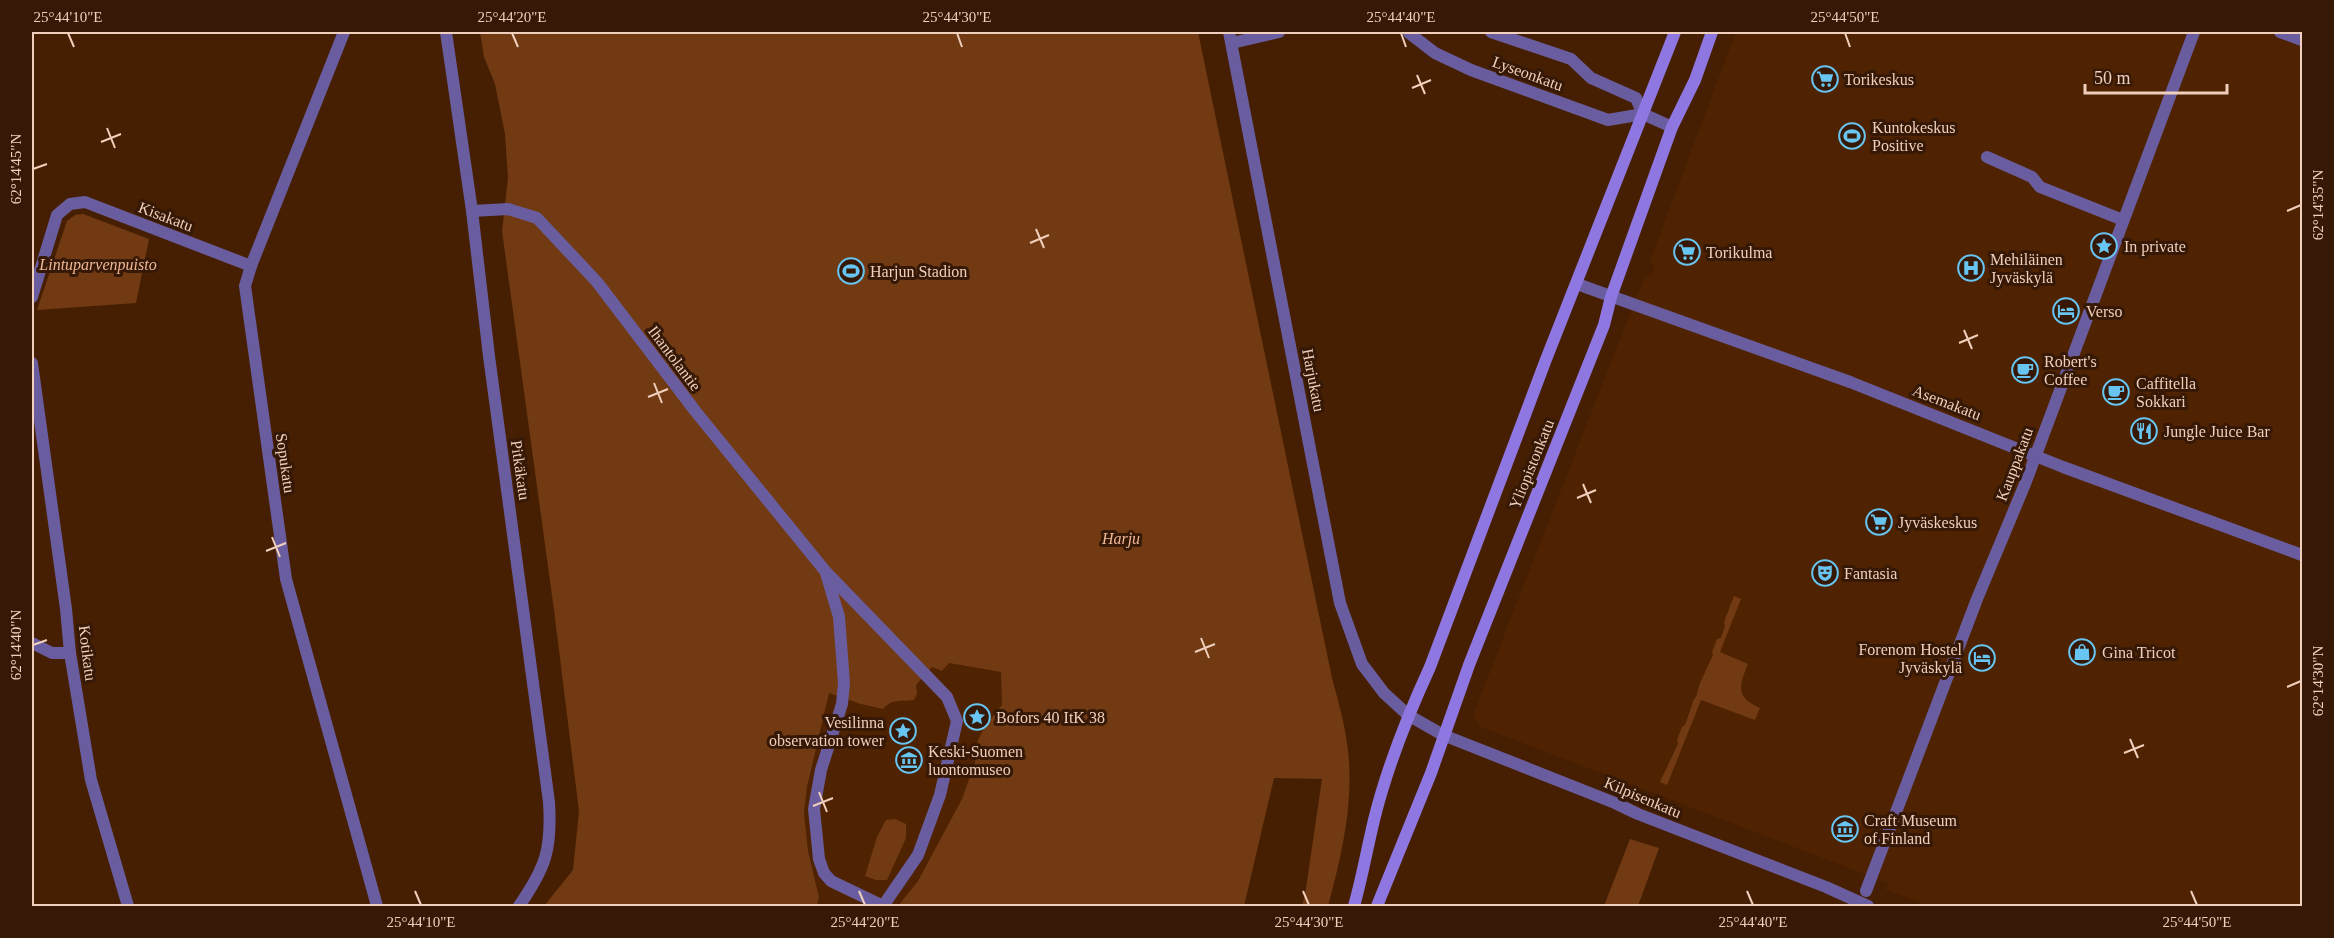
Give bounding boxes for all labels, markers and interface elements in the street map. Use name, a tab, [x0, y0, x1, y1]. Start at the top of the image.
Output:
text: 25°44'10"E	[34, 9, 103, 25]
text: 25°44'20"E	[478, 9, 547, 25]
text: 25°44'30"E	[923, 9, 992, 25]
text: 25°44'40"E	[1367, 9, 1436, 25]
text: 25°44'50"E	[1811, 9, 1880, 25]
street label: Lyseonkatu	[1490, 53, 1565, 95]
scale bar	[2085, 57, 2228, 95]
supermarket icon: Torikeskus	[1810, 64, 1840, 94]
text: 50 m	[2094, 68, 2131, 88]
place label: Torikeskus	[1844, 71, 1914, 88]
place label: Kuntokeskus Positive	[1872, 119, 1956, 154]
sports icon: Kuntokeskus Positive	[1837, 121, 1867, 151]
text: 62°14'45"N	[8, 134, 24, 204]
text: 62°14'35"N	[2310, 170, 2326, 240]
street label: Kisakatu	[136, 198, 195, 235]
place icon: In private	[2089, 231, 2119, 261]
supermarket icon: Torikulma	[1672, 237, 1702, 267]
place label: In private	[2124, 238, 2186, 256]
place label: Torikulma	[1706, 244, 1772, 261]
place label: Mehiläinen Jyväskylä	[1990, 251, 2063, 287]
hospital icon: Mehiläinen Jyväskylä	[1956, 253, 1986, 283]
park label: Lintuparvenpuisto	[38, 256, 157, 274]
sports icon: Harjun Stadion	[836, 256, 866, 286]
place label: Harjun Stadion	[870, 263, 967, 281]
hotel icon: Verso	[2051, 296, 2081, 326]
place label: Verso	[2086, 303, 2122, 320]
street label: Ihantolantie	[645, 323, 704, 394]
street label: Harjukatu	[1298, 347, 1328, 413]
place label: Robert's Coffee	[2044, 353, 2097, 388]
cafe icon: Robert's Coffee	[2010, 355, 2040, 385]
place label: Caffitella Sokkari	[2136, 375, 2196, 410]
cafe icon: Caffitella Sokkari	[2101, 377, 2131, 407]
street label: Asemakatu	[1910, 382, 1983, 423]
restaurant icon: Jungle Juice Bar	[2129, 416, 2159, 446]
street label: Yliopistonkatu	[1506, 417, 1558, 512]
place label: Jungle Juice Bar	[2164, 423, 2270, 441]
street label: Kauppakatu	[1993, 425, 2037, 504]
street label: Sopukatu	[272, 432, 298, 494]
street label: Pitkäkatu	[508, 439, 533, 501]
supermarket icon: Jyväskeskus	[1864, 507, 1894, 537]
place label: Jyväskeskus	[1898, 514, 1977, 532]
park label: Harju	[1101, 530, 1140, 548]
theatre icon: Fantasia	[1810, 558, 1840, 588]
place label: Fantasia	[1844, 565, 1897, 582]
text: 62°14'40"N	[8, 610, 24, 680]
street label: Kotikatu	[76, 624, 99, 682]
shop icon: Gina Tricot	[2067, 637, 2097, 667]
place label: Forenom Hostel Jyväskylä	[1858, 641, 1963, 677]
hotel icon: Forenom Hostel Jyväskylä	[1967, 643, 1997, 673]
place label: Gina Tricot	[2102, 644, 2176, 661]
text: 62°14'30"N	[2310, 646, 2326, 716]
place icon: Bofors 40 ItK 38	[962, 702, 992, 732]
place label: Bofors 40 ItK 38	[996, 709, 1105, 726]
place label: Vesilinna observation tower	[769, 714, 885, 749]
place icon: Vesilinna observation tower	[888, 716, 918, 746]
place label: Keski-Suomen luontomuseo	[928, 743, 1023, 778]
museum icon: Keski-Suomen luontomuseo	[894, 745, 924, 775]
street label: Kilpisenkatu	[1601, 774, 1684, 822]
place label: Craft Museum of Finland	[1864, 812, 1957, 847]
museum icon: Craft Museum of Finland	[1830, 814, 1860, 844]
text: 25°44'10"E	[387, 914, 456, 930]
text: 25°44'20"E	[831, 914, 900, 930]
text: 25°44'30"E	[1275, 914, 1344, 930]
text: 25°44'40"E	[1719, 914, 1788, 930]
text: 25°44'50"E	[2163, 914, 2232, 930]

